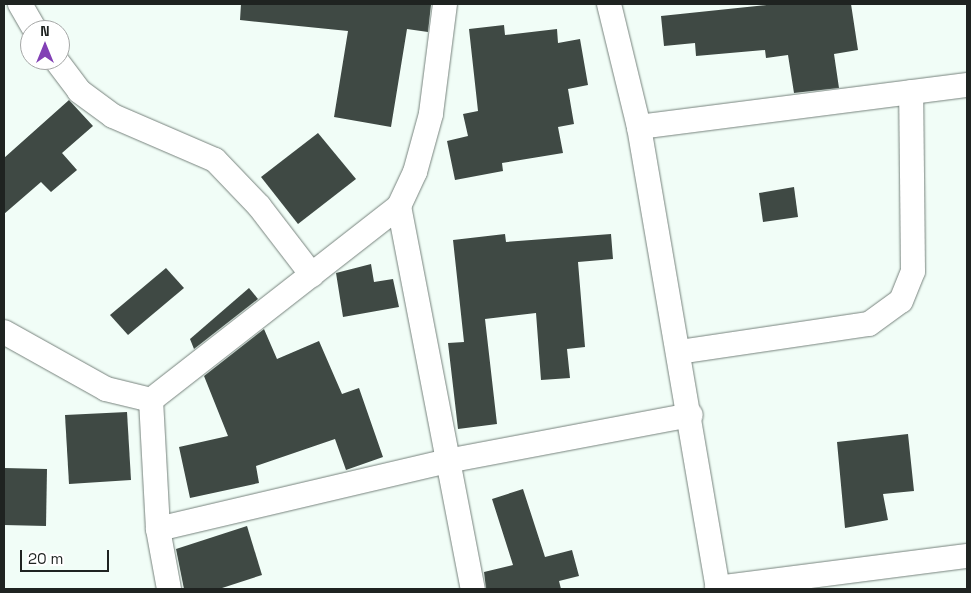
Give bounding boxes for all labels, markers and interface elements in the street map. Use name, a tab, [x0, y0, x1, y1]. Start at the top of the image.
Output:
north arrow	[20, 20, 70, 70]
text: N	[40, 22, 50, 40]
scale bar	[22, 540, 111, 572]
text: 20 m	[28, 549, 63, 568]

